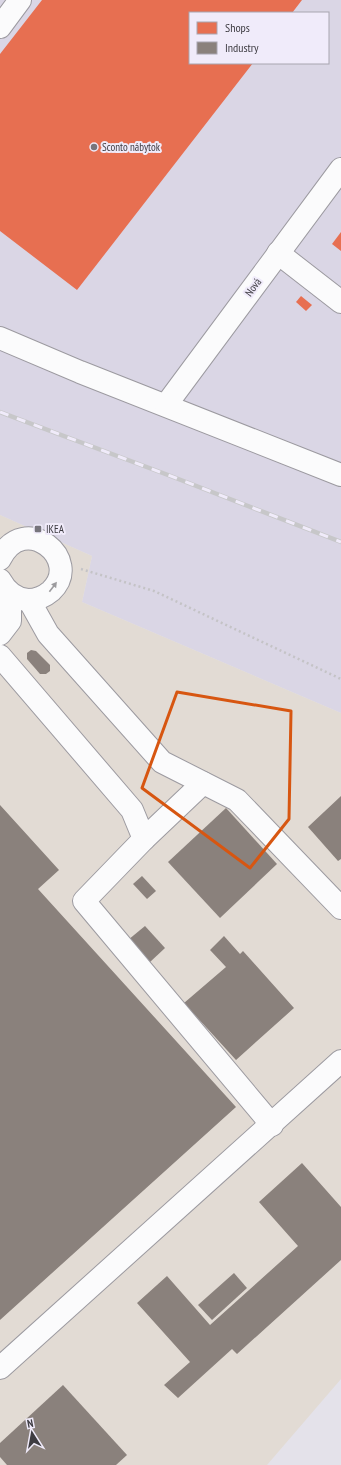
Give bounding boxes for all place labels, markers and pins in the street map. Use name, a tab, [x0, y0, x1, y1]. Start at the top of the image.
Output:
place label: Sconto nábytok	[102, 140, 161, 154]
marker: Sconto nábytok	[89, 142, 99, 152]
place label: IKEA	[46, 522, 65, 536]
marker: IKEA	[33, 524, 43, 534]

